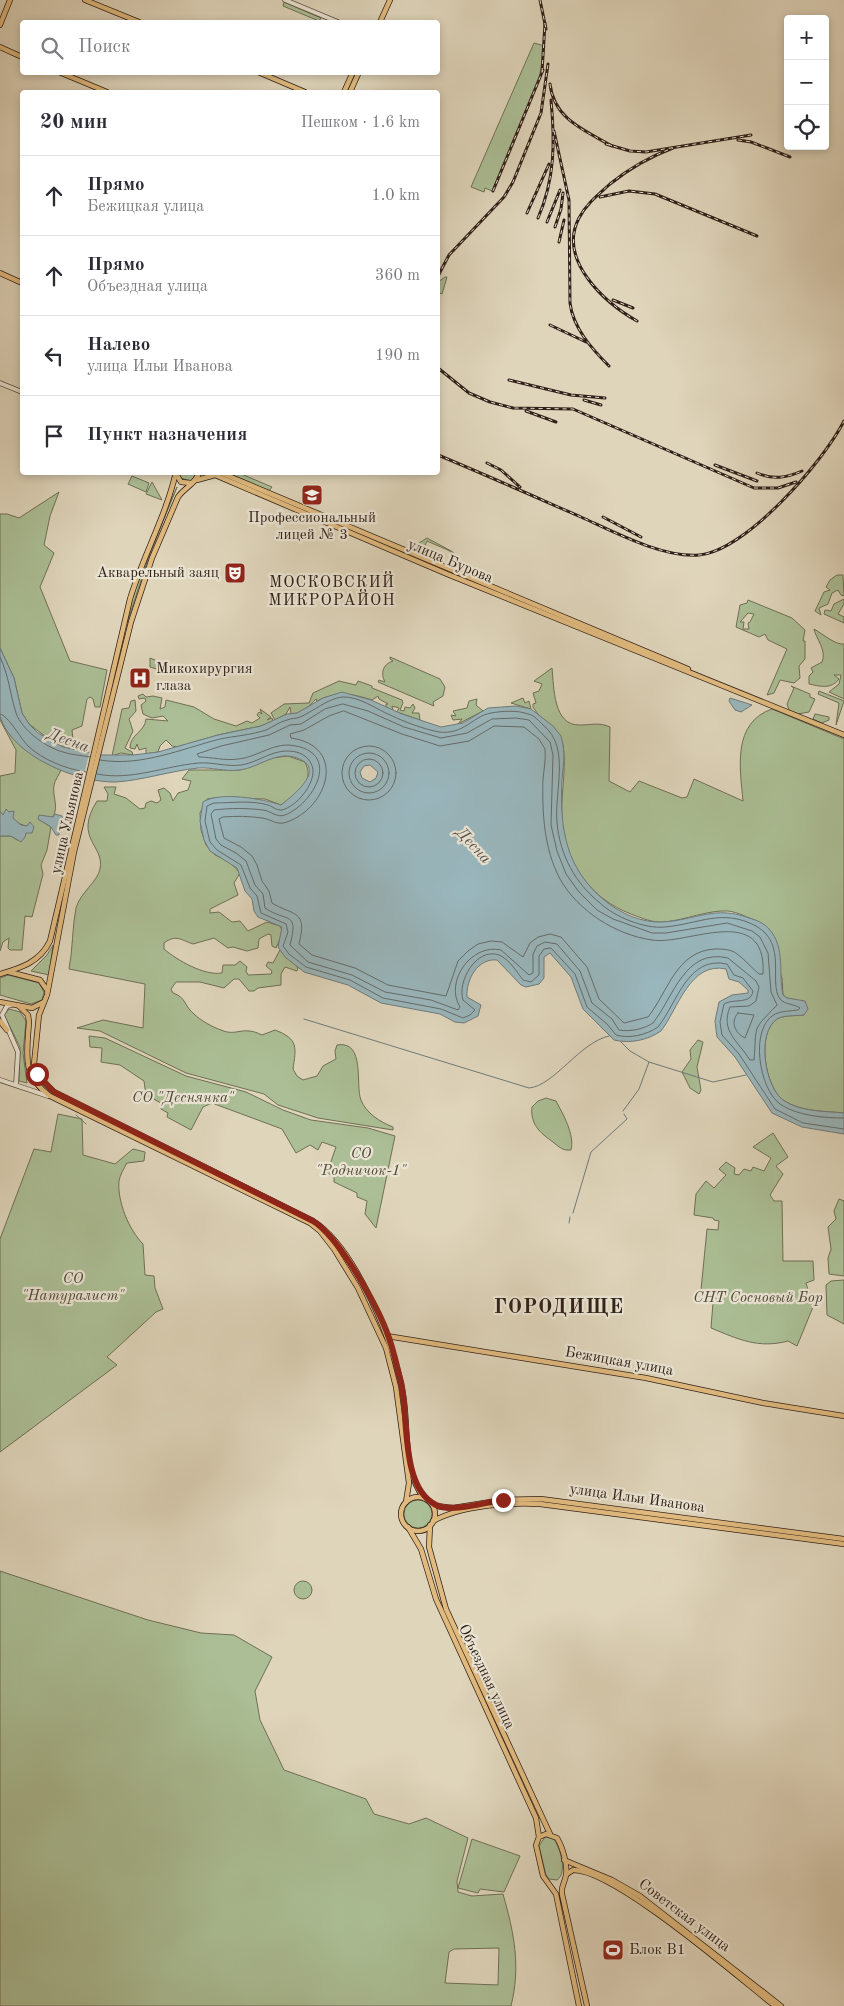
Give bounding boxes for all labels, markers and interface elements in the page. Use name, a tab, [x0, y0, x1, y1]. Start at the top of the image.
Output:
map controls	[784, 15, 829, 150]
button: +	[784, 15, 829, 60]
search box	[20, 20, 440, 75]
icon: search	[38, 34, 66, 62]
text: Поиск	[78, 38, 130, 57]
button: −	[784, 60, 829, 105]
button: locate	[784, 105, 829, 150]
text: 20 мин	[40, 112, 108, 133]
text: Пешком · 1.6 km	[301, 115, 420, 131]
text: Прямо	[87, 176, 145, 195]
icon: ahead	[40, 182, 68, 210]
text: 1.0 km	[371, 188, 420, 204]
text: Бежицкая улица	[87, 199, 204, 215]
text: Прямо	[87, 256, 145, 275]
icon: ahead	[40, 262, 68, 290]
text: 360 m	[375, 268, 420, 284]
text: Объездная улица	[87, 279, 208, 295]
text: Налево	[87, 336, 150, 355]
icon: left	[40, 342, 68, 370]
text: 190 m	[375, 348, 420, 364]
text: улица Ильи Иванова	[87, 359, 233, 375]
icon: arrive	[40, 422, 68, 450]
text: Пункт назначения	[87, 426, 247, 445]
school or university icon: Профессиональный лицей № 3	[300, 483, 324, 507]
place label: Профессиональный лицей № 3	[248, 511, 376, 543]
street label: улица Бурова	[405, 537, 495, 587]
theatre icon: Акварельный заяц	[223, 561, 247, 585]
place label: Акварельный заяц	[97, 566, 220, 581]
district label: МОСКОВСКИЙ МИКРОРАЙОН	[268, 571, 396, 609]
place label: Микохирургия глаза	[156, 662, 253, 694]
hospital icon: Микохирургия глаза	[128, 666, 152, 690]
water label: Десна	[43, 725, 91, 756]
street label: улица Ульянова	[49, 770, 87, 876]
water label: Десна	[451, 823, 494, 867]
route start	[26, 1063, 49, 1086]
park label: СО "Деснянка"	[132, 1091, 235, 1106]
park label: СО "Родничок-1"	[316, 1147, 407, 1179]
park label: СО "Натуралист"	[22, 1272, 125, 1304]
park label: СНТ Сосновый Бор	[693, 1291, 823, 1306]
district label: ГОРОДИЩЕ	[494, 1298, 624, 1318]
street label: Бежицкая улица	[564, 1345, 675, 1379]
street label: улица Ильи Иванова	[568, 1482, 706, 1516]
route end	[492, 1489, 515, 1512]
street label: Объездная улица	[455, 1622, 517, 1732]
street label: Советская улица	[635, 1877, 733, 1956]
sports icon: Блок В1	[601, 1938, 625, 1962]
place label: Блок В1	[629, 1943, 685, 1958]

